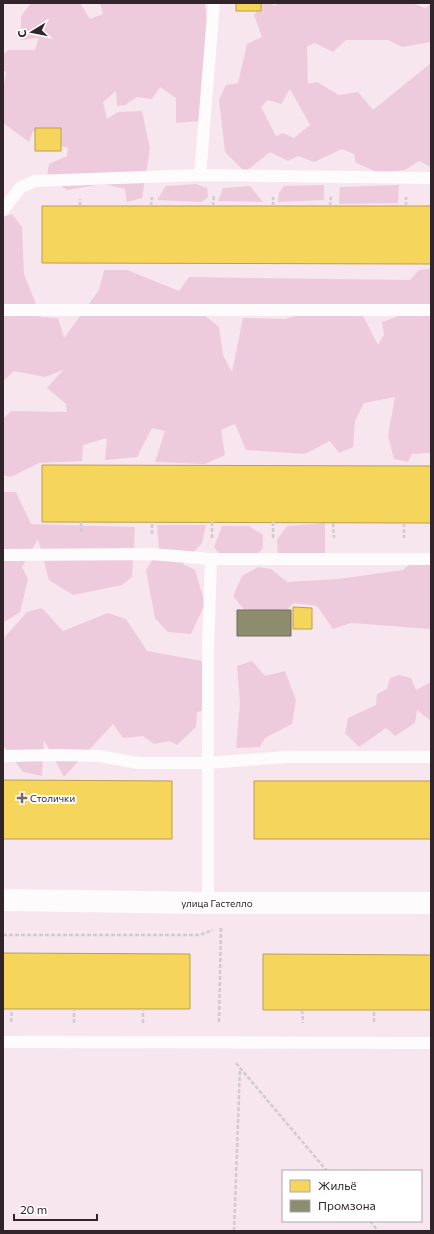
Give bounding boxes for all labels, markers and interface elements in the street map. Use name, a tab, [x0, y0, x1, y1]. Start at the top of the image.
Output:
north arrow	[12, 12, 52, 52]
text: С	[15, 29, 29, 39]
place label: Столички	[30, 792, 75, 804]
marker: Столички	[17, 793, 27, 803]
street label: улица Гастелло	[181, 897, 253, 909]
legend	[282, 1170, 422, 1222]
text: Жильё	[318, 1178, 357, 1192]
scale bar	[14, 1196, 97, 1222]
text: Промзона	[318, 1198, 376, 1212]
text: 20 m	[20, 1202, 47, 1216]

